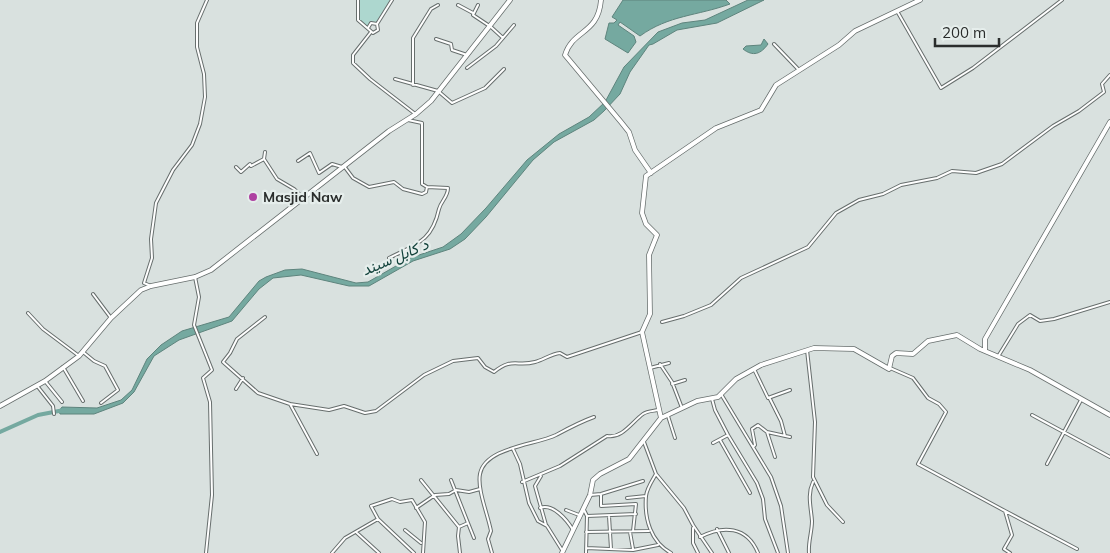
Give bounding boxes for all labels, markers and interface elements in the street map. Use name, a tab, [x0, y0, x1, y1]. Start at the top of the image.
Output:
scale bar	[935, 15, 999, 47]
text: 200 m	[942, 23, 986, 42]
place label: Masjid Naw	[263, 188, 343, 206]
marker: Masjid Naw	[247, 191, 259, 203]
water label: د کابل سيند	[359, 234, 432, 279]

